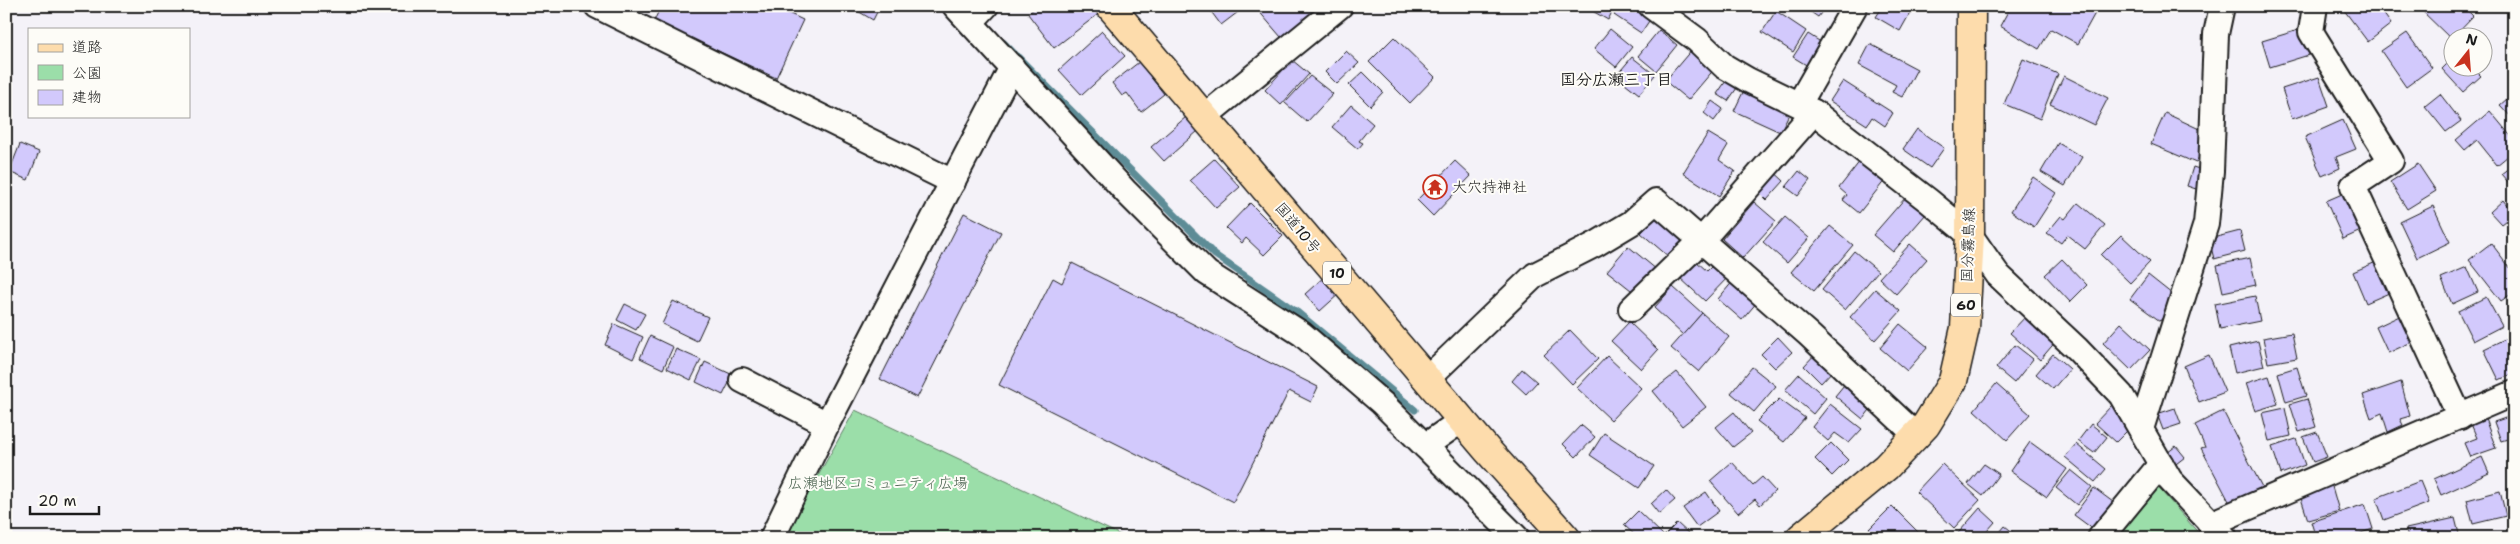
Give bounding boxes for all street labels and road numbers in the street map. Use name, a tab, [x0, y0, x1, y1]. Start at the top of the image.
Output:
street label: 国道10号	[1271, 198, 1325, 258]
street label: 国分霧島線	[1957, 207, 1979, 283]
road number: 10	[1323, 262, 1351, 284]
road number: 60	[1951, 294, 1981, 316]

